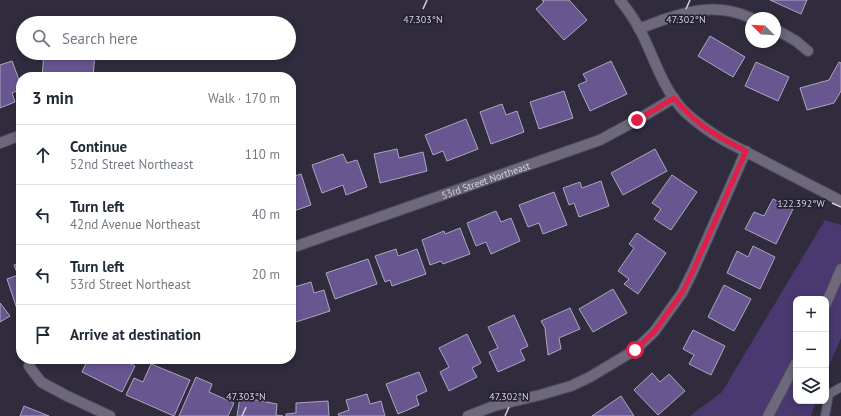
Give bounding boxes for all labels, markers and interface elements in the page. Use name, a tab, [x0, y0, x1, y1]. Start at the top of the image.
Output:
north arrow	[745, 12, 781, 48]
text: 47.303°N	[403, 13, 443, 26]
text: 47.302°N	[666, 13, 706, 26]
search box	[16, 16, 296, 60]
icon: search	[30, 27, 52, 49]
text: Search here	[62, 29, 138, 48]
text: 3 min	[32, 87, 73, 109]
text: Walk · 170 m	[208, 90, 280, 107]
route end	[628, 111, 646, 129]
text: Continue	[70, 137, 127, 156]
icon: ahead	[32, 144, 54, 166]
text: 110 m	[245, 146, 280, 163]
text: 52nd Street Northeast	[70, 156, 193, 173]
street label: 53rd Street Northeast	[439, 158, 532, 202]
text: Turn left	[70, 197, 124, 216]
text: 122.392°W	[777, 197, 825, 210]
icon: left	[32, 204, 54, 226]
text: 40 m	[252, 206, 280, 223]
text: 42nd Avenue Northeast	[70, 216, 200, 233]
text: Turn left	[70, 257, 124, 276]
icon: left	[32, 264, 54, 286]
text: 20 m	[252, 266, 280, 283]
text: 53rd Street Northeast	[70, 276, 191, 293]
map controls	[793, 296, 829, 404]
button: +	[793, 296, 829, 332]
icon: arrive	[32, 324, 54, 346]
text: Arrive at destination	[70, 325, 201, 344]
button: −	[793, 332, 829, 368]
route start	[626, 341, 644, 359]
button: layers	[793, 368, 829, 404]
text: 47.303°N	[226, 390, 266, 403]
text: 47.302°N	[489, 390, 529, 403]

